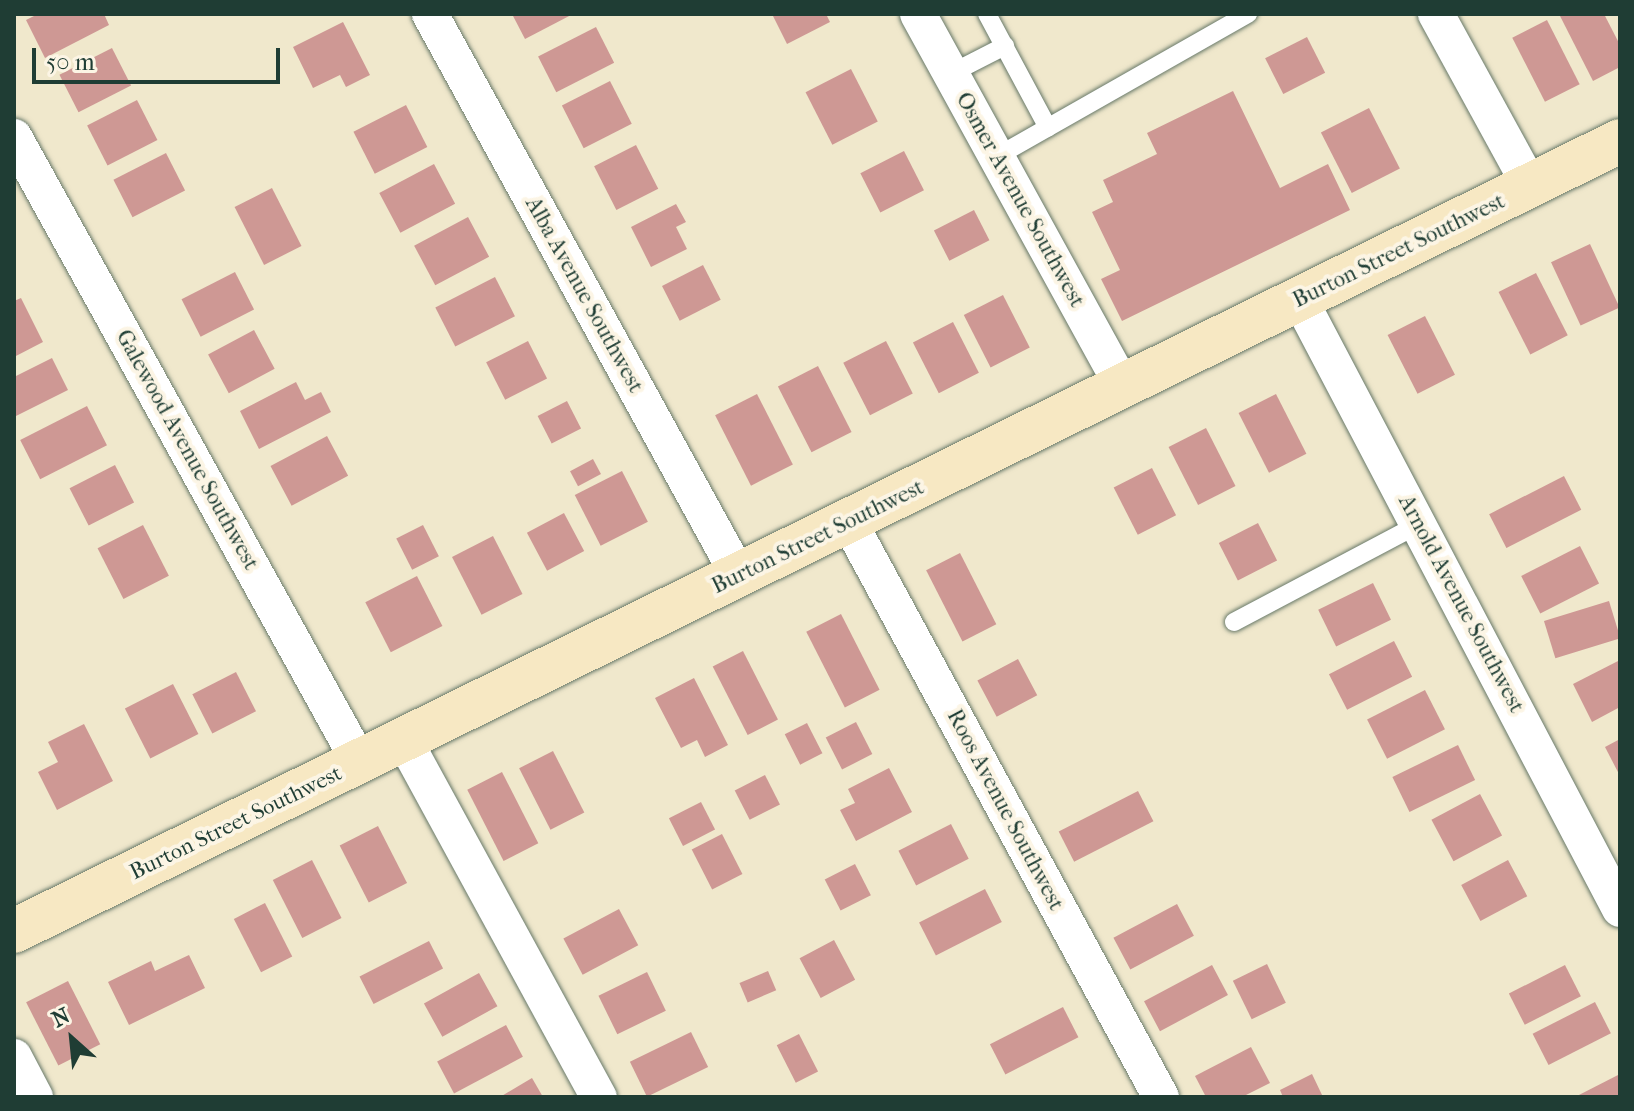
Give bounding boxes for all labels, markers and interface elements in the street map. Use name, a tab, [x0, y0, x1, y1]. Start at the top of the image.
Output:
scale bar	[36, 32, 284, 82]
text: 50 m	[46, 48, 95, 76]
street label: Osmer Avenue Southwest	[950, 88, 1090, 312]
street label: Burton Street Southwest	[1289, 188, 1509, 314]
street label: Alba Avenue Southwest	[519, 193, 649, 397]
street label: Galewood Avenue Southwest	[110, 325, 264, 575]
street label: Burton Street Southwest	[708, 474, 928, 600]
street label: Arnold Avenue Southwest	[1392, 491, 1530, 717]
street label: Roos Avenue Southwest	[941, 705, 1069, 915]
street label: Burton Street Southwest	[126, 760, 346, 886]
north arrow	[32, 999, 112, 1079]
text: N	[48, 1002, 74, 1033]

